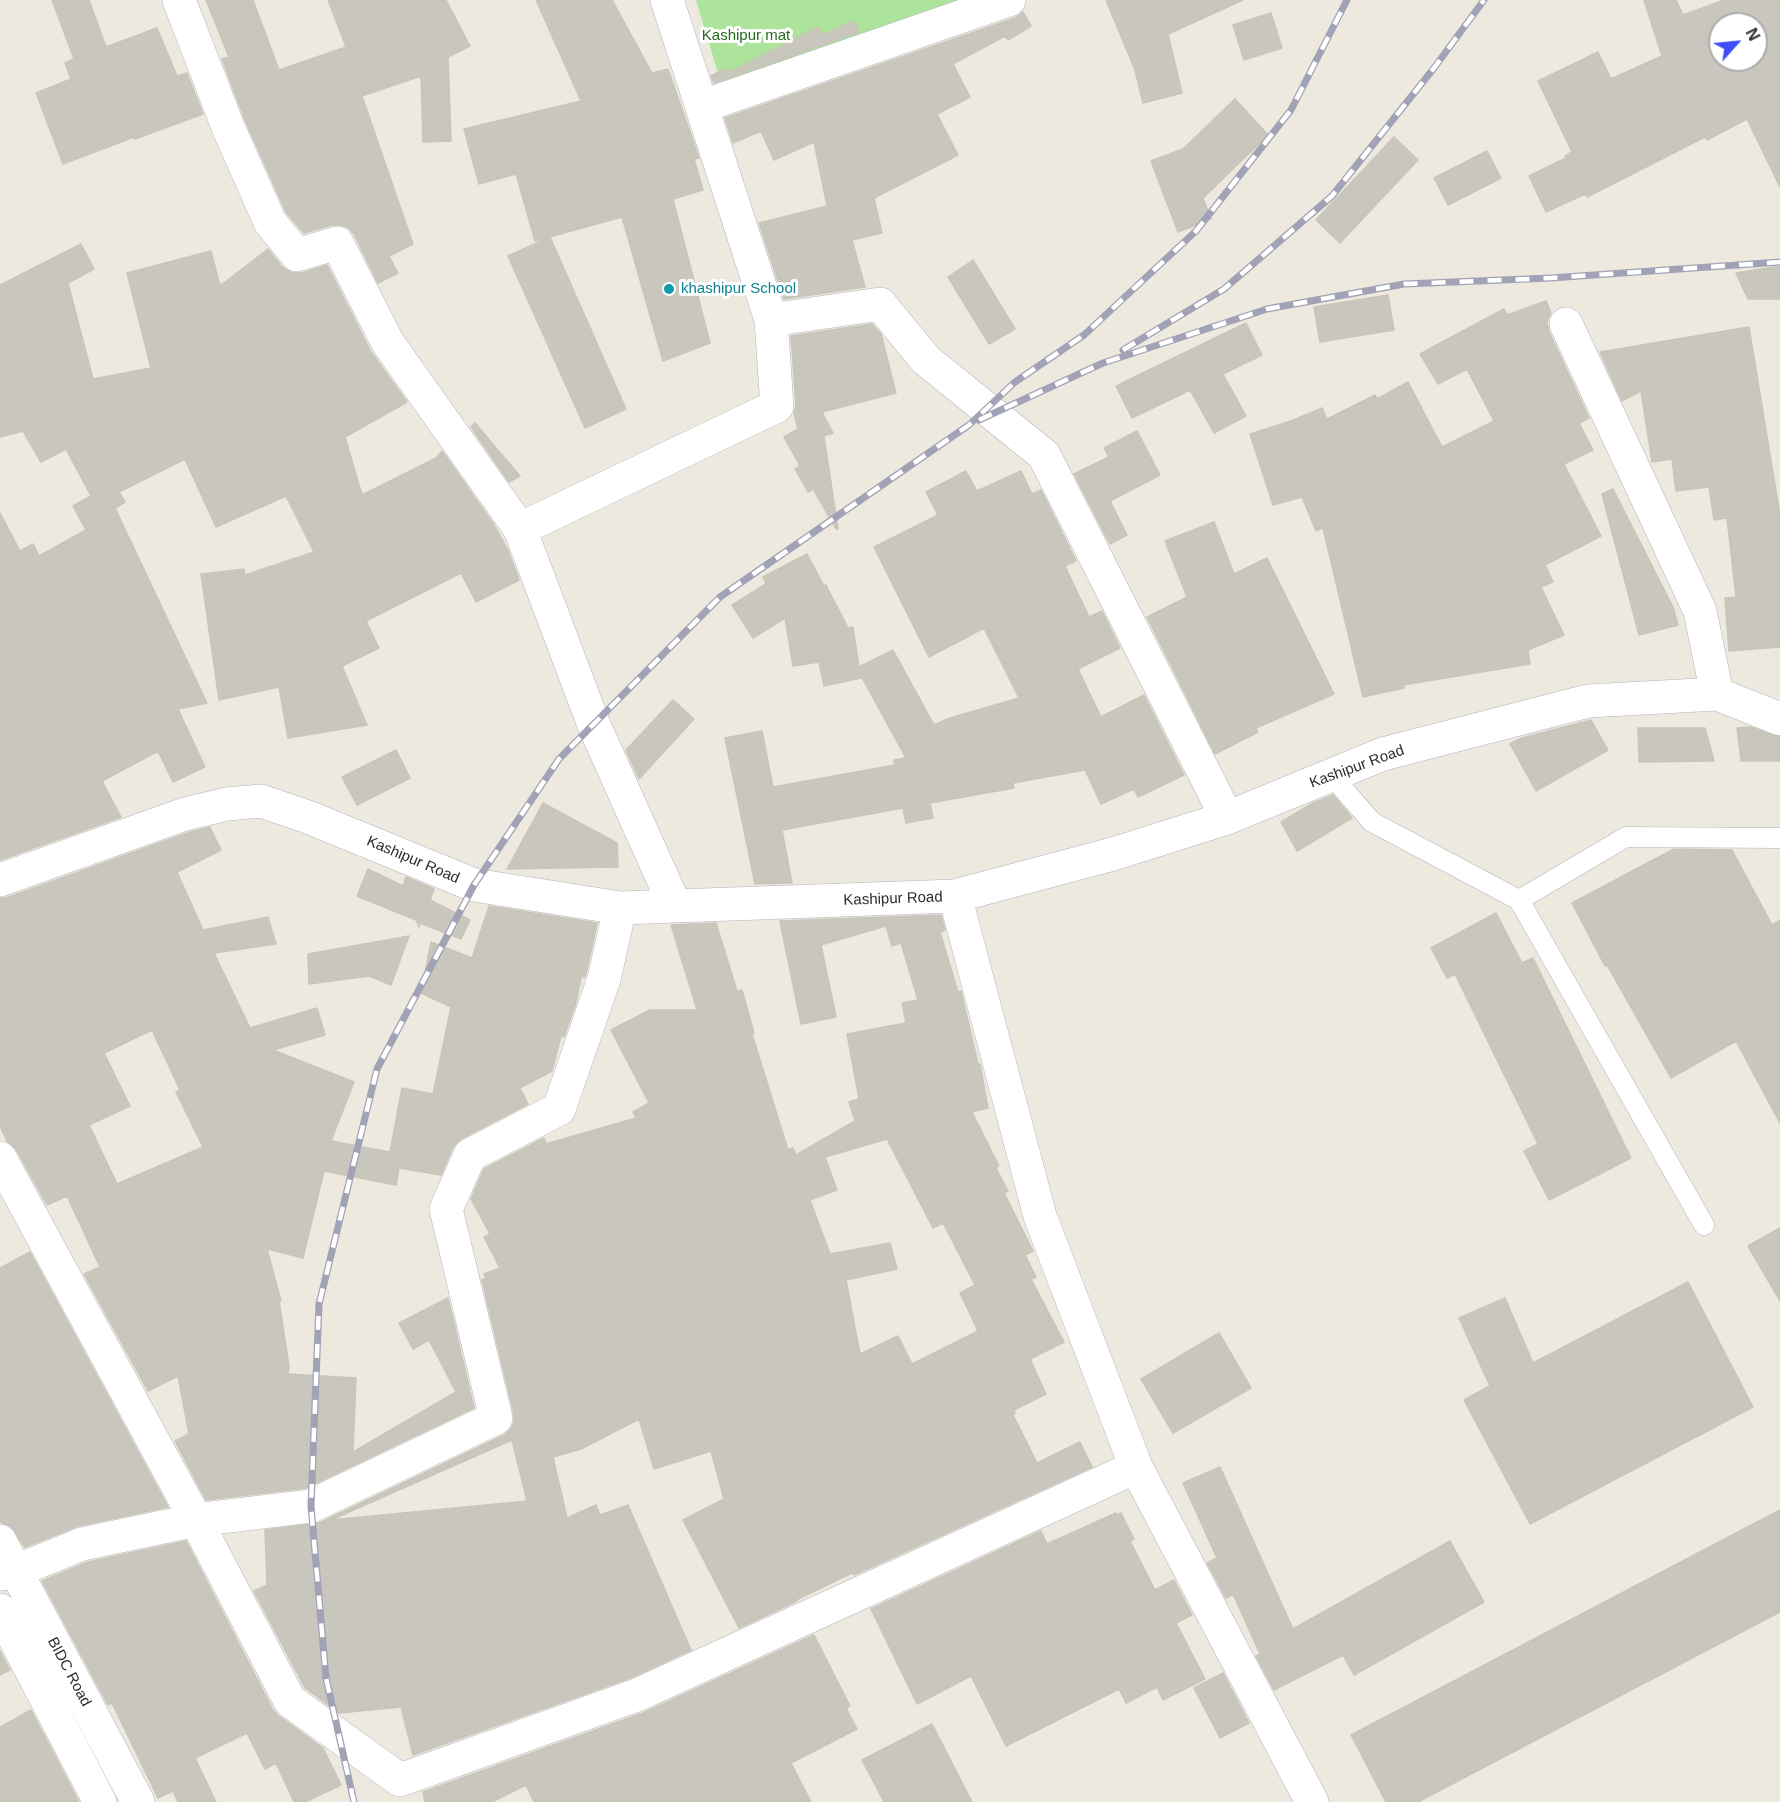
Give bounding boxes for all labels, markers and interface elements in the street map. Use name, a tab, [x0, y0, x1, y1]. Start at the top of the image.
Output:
north arrow	[1708, 12, 1768, 72]
text: N	[1743, 25, 1763, 44]
park label: Kashipur mat	[702, 27, 790, 45]
place label: khashipur School	[681, 280, 796, 298]
marker: khashipur School	[662, 282, 676, 296]
street label: Kashipur Road	[1307, 742, 1407, 792]
street label: Kashipur Road	[364, 832, 462, 888]
street label: Kashipur Road	[843, 888, 943, 910]
street label: BIDC Road	[43, 1634, 95, 1710]

